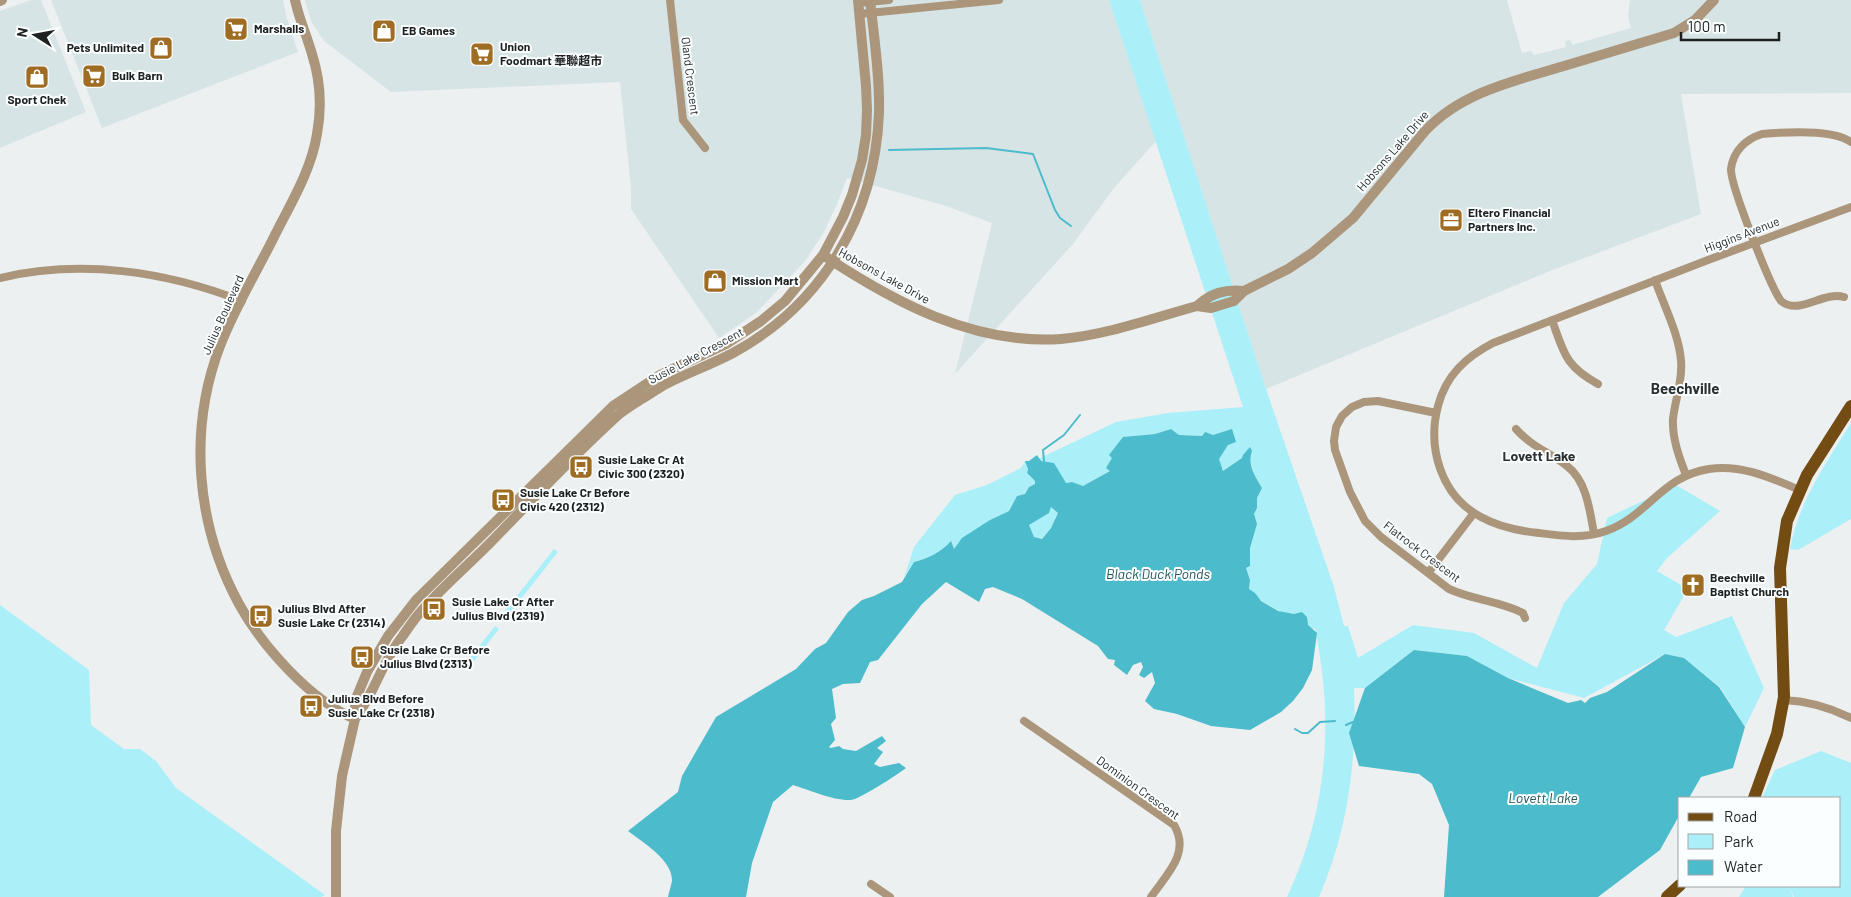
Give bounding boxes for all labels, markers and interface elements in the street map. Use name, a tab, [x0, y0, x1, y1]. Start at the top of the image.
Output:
north arrow	[10, 10, 60, 60]
scale bar	[1681, 10, 1778, 42]
supermarket icon: Marshalls	[223, 16, 249, 42]
text: 100 m	[1688, 17, 1726, 35]
shop icon: EB Games	[371, 18, 397, 44]
place label: Marshalls	[254, 21, 304, 35]
place label: EB Games	[402, 23, 455, 37]
text: N	[13, 26, 31, 39]
shop icon: Pets Unlimited	[148, 35, 174, 61]
street label: Oland Crescent	[679, 36, 703, 116]
place label: Union Foodmart 華聯超市	[500, 39, 602, 67]
place label: Pets Unlimited	[67, 40, 144, 54]
supermarket icon: Union Foodmart 華聯超市	[469, 41, 495, 67]
supermarket icon: Bulk Barn	[81, 63, 107, 89]
shop icon: Sport Chek	[24, 64, 50, 90]
place label: Bulk Barn	[112, 68, 163, 82]
place label: Sport Chek	[7, 92, 67, 106]
street label: Hobsons Lake Drive	[1353, 107, 1431, 193]
place label: Eltero Financial Partners Inc.	[1468, 205, 1551, 233]
office icon: Eltero Financial Partners Inc.	[1438, 207, 1464, 233]
street label: Higgins Avenue	[1702, 213, 1781, 255]
street label: Hobsons Lake Drive	[836, 244, 933, 306]
shop icon: Mission Mart	[702, 268, 728, 294]
street label: Julius Boulevard	[198, 273, 246, 357]
place label: Mission Mart	[732, 273, 799, 287]
street label: Susie Lake Crescent	[646, 324, 745, 386]
district label: Beechville	[1651, 379, 1719, 397]
district label: Lovett Lake	[1502, 447, 1576, 464]
place label: Susie Lake Cr At Civic 300 (2320)	[598, 452, 685, 480]
bus stop icon: Susie Lake Cr At Civic 300 (2320)	[568, 454, 594, 480]
place label: Susie Lake Cr Before Civic 420 (2312)	[520, 485, 630, 513]
bus stop icon: Susie Lake Cr Before Civic 420 (2312)	[490, 487, 516, 513]
street label: Flatrock Crescent	[1381, 518, 1464, 585]
water label: Black Duck Ponds	[1106, 565, 1210, 582]
place label: Beechville Baptist Church	[1710, 570, 1789, 598]
church icon: Beechville Baptist Church	[1680, 572, 1706, 598]
place label: Susie Lake Cr After Julius Blvd (2319)	[452, 594, 554, 622]
bus stop icon: Susie Lake Cr After Julius Blvd (2319)	[421, 596, 447, 622]
place label: Julius Blvd After Susie Lake Cr (2314)	[278, 601, 386, 629]
bus stop icon: Julius Blvd After Susie Lake Cr (2314)	[248, 603, 274, 629]
place label: Susie Lake Cr Before Julius Blvd (2313)	[380, 642, 490, 670]
bus stop icon: Susie Lake Cr Before Julius Blvd (2313)	[349, 644, 375, 670]
place label: Julius Blvd Before Susie Lake Cr (2318)	[328, 691, 435, 719]
bus stop icon: Julius Blvd Before Susie Lake Cr (2318)	[298, 693, 324, 719]
street label: Dominion Crescent	[1094, 752, 1183, 822]
water label: Lovett Lake	[1508, 789, 1578, 806]
legend	[1678, 797, 1841, 887]
text: Road	[1724, 807, 1757, 825]
text: Park	[1724, 832, 1754, 850]
text: Water	[1724, 857, 1763, 875]

